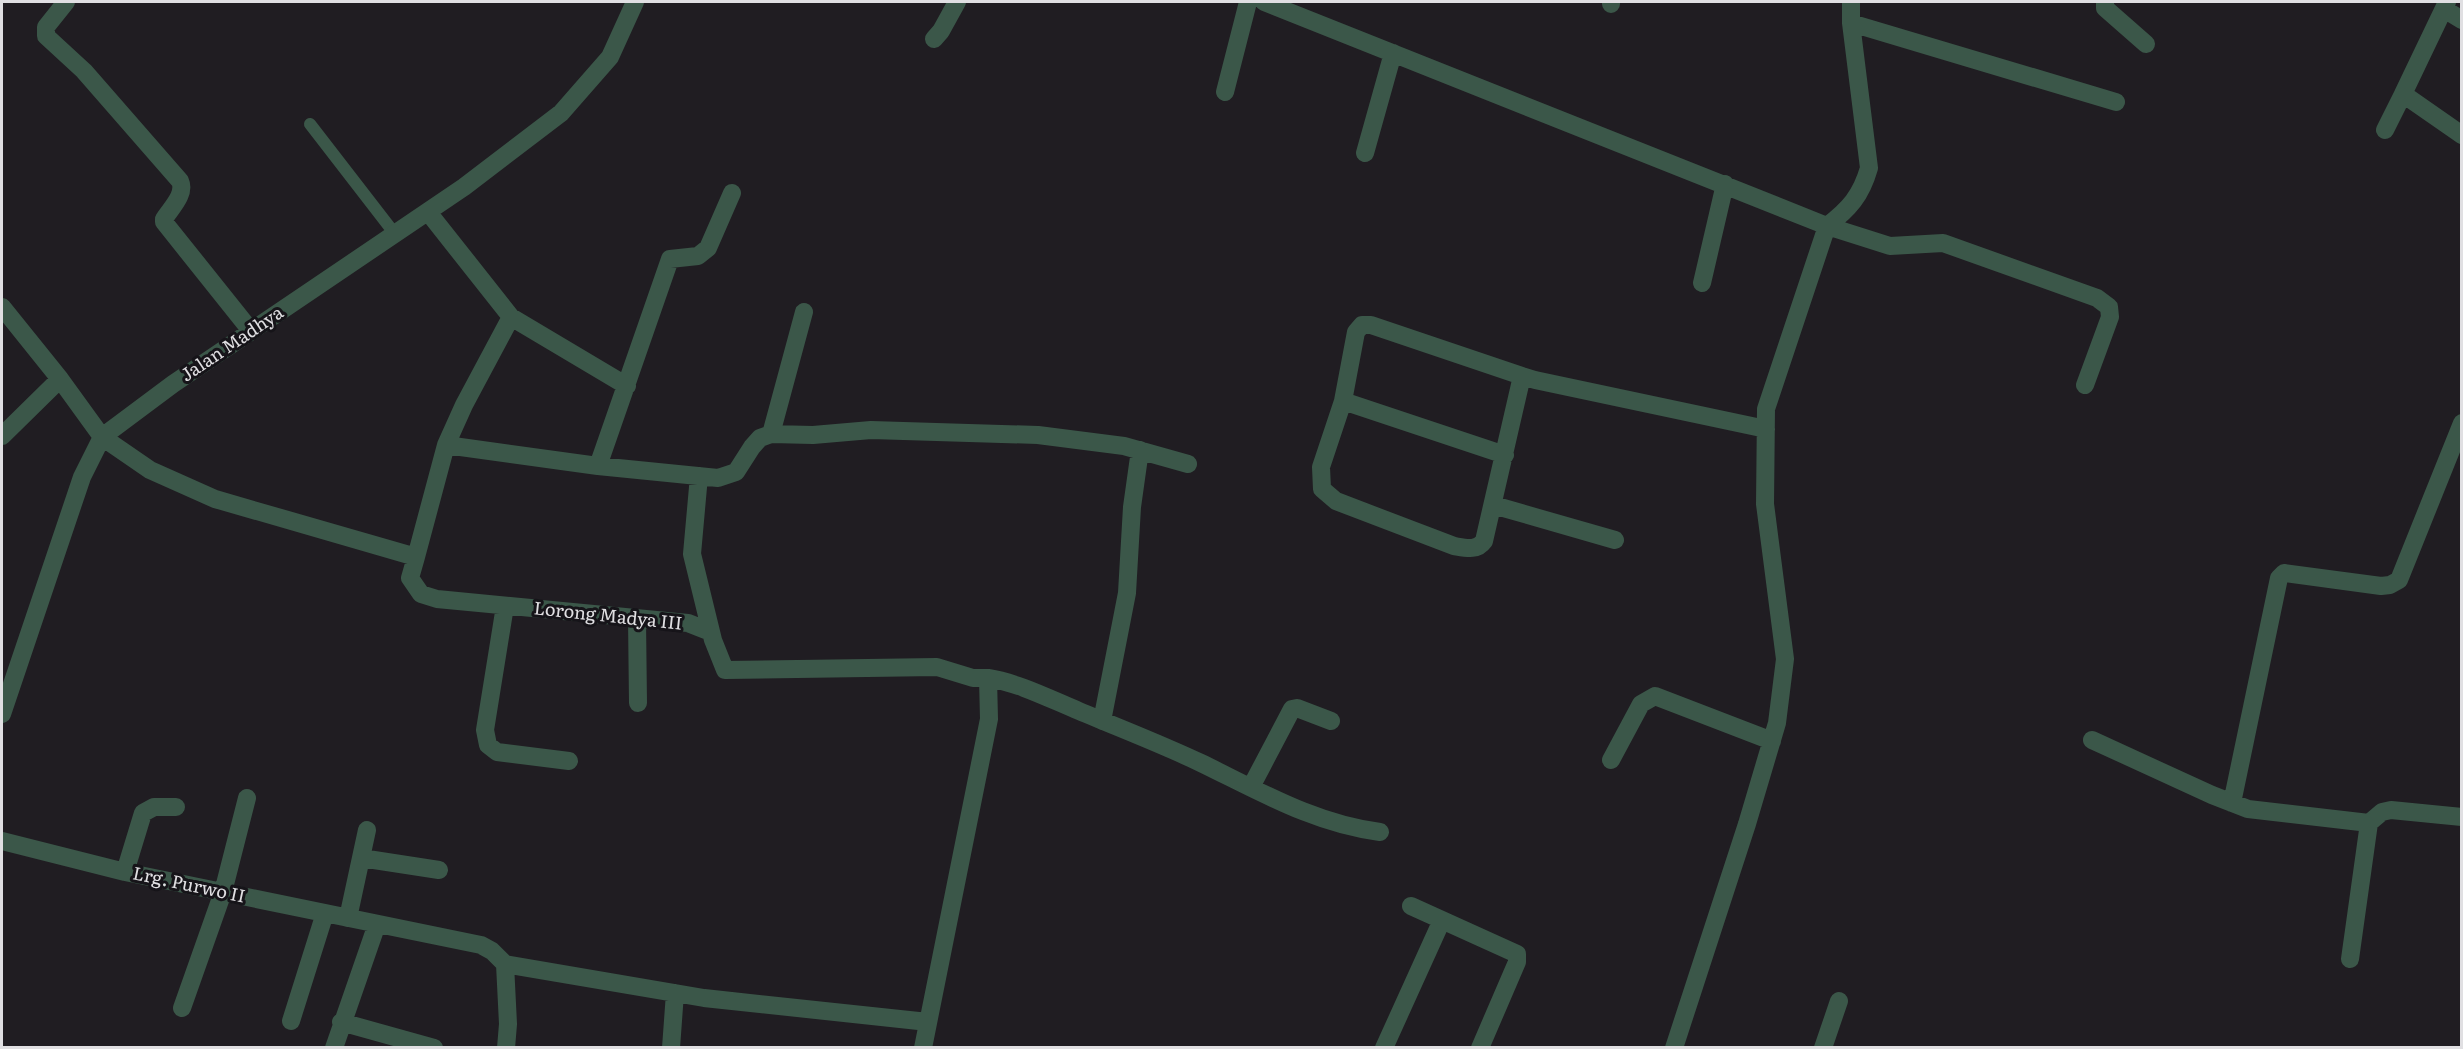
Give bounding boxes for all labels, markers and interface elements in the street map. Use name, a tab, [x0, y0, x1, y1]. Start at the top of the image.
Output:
street label: Jalan Madhya	[174, 298, 288, 387]
street label: Lorong Madya III	[533, 593, 684, 636]
street label: Lrg. Purwo II	[131, 858, 248, 909]

